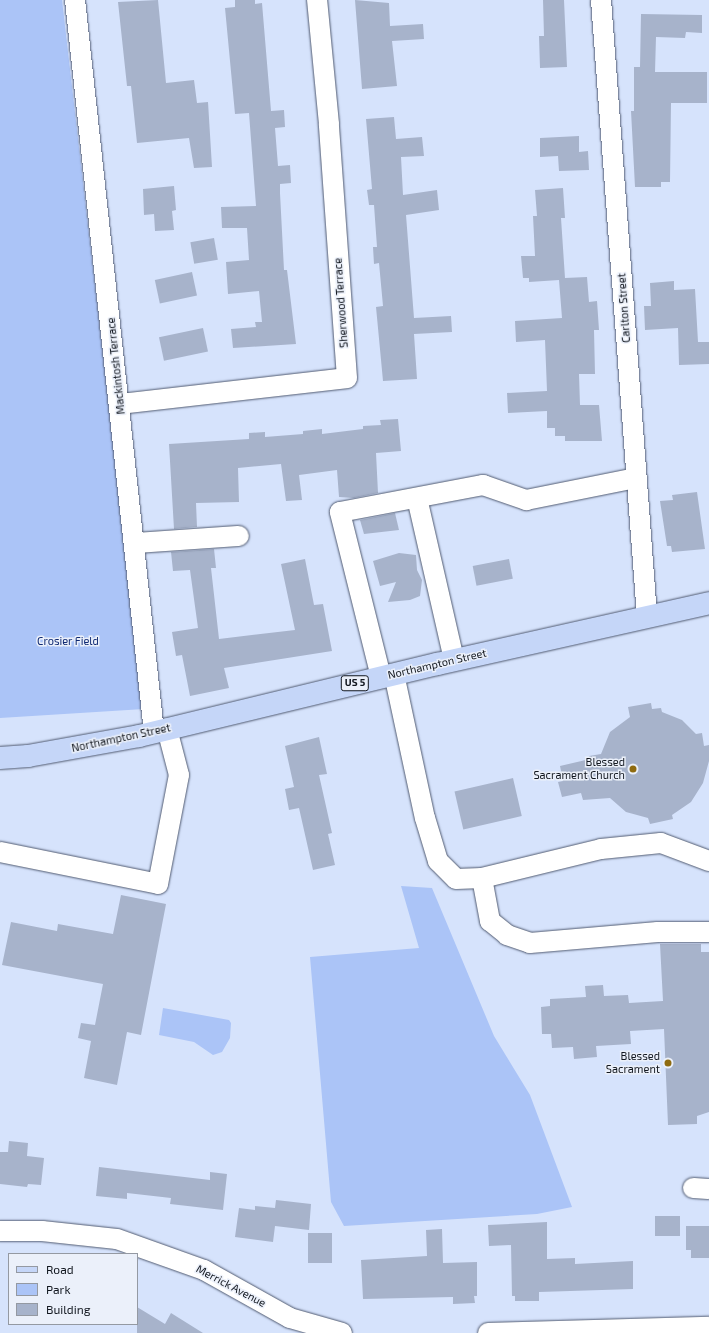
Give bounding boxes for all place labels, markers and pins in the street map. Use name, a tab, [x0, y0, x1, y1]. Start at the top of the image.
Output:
place label: Blessed Sacrament Church	[533, 756, 625, 782]
marker: Blessed Sacrament Church	[628, 764, 638, 774]
place label: Blessed Sacrament	[606, 1050, 660, 1076]
marker: Blessed Sacrament	[663, 1058, 673, 1068]

